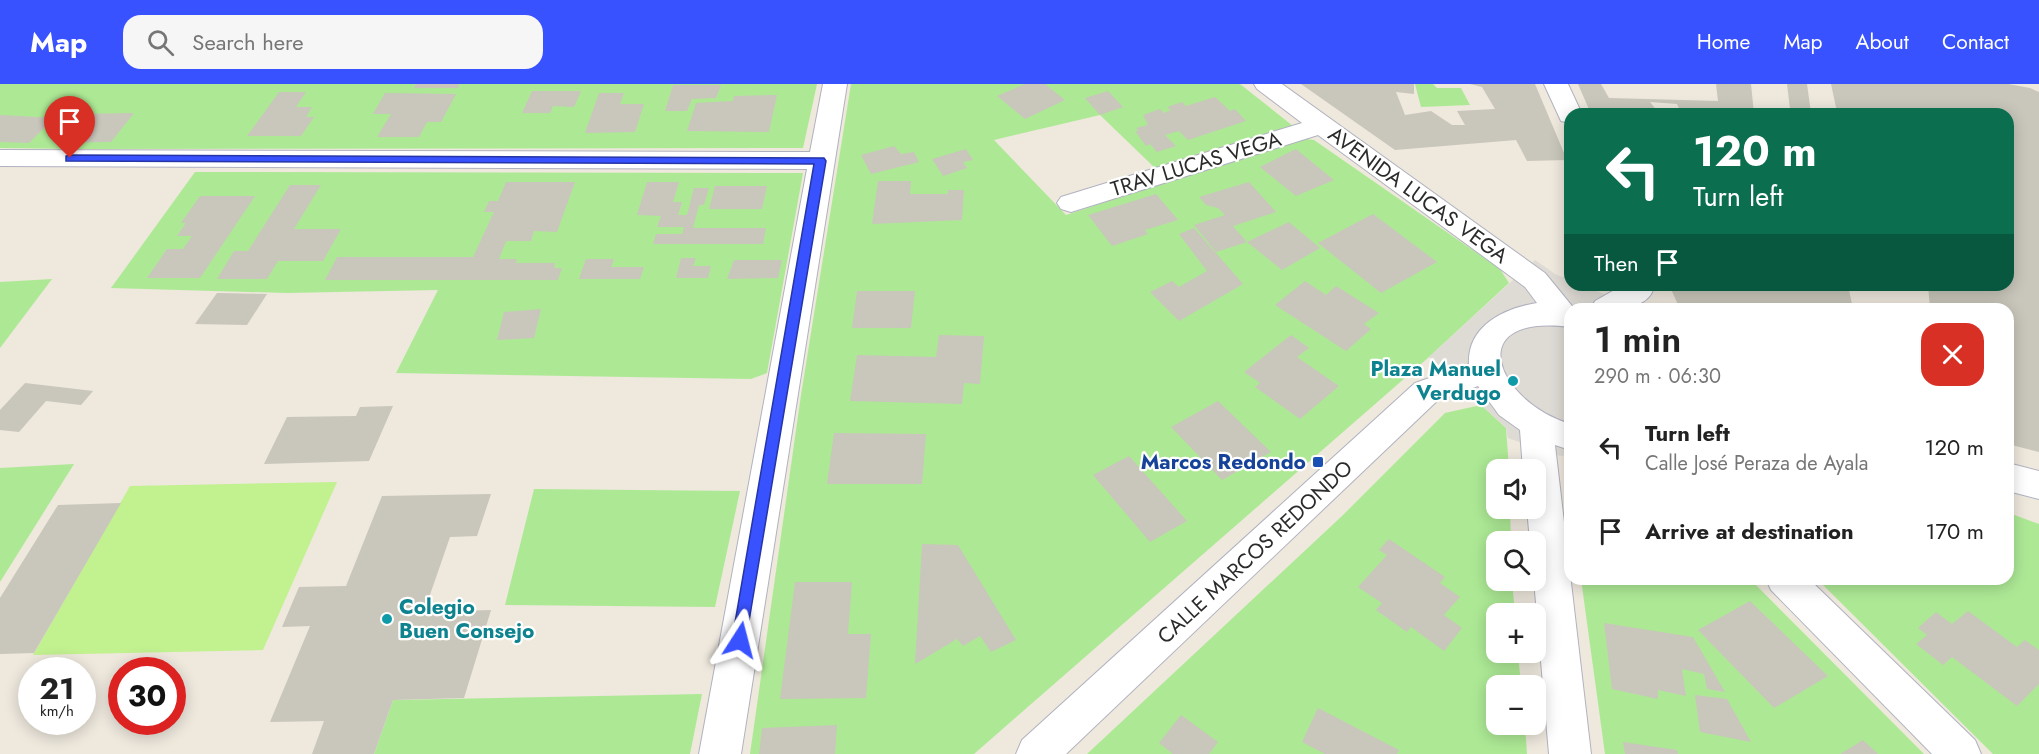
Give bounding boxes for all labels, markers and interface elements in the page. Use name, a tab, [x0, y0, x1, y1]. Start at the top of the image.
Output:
search box	[123, 15, 543, 69]
text: Map	[30, 22, 87, 63]
icon: search	[144, 26, 177, 59]
text: Search here	[192, 26, 304, 58]
text: Home	[1697, 27, 1750, 57]
text: Map	[1783, 27, 1823, 57]
text: About	[1856, 27, 1909, 57]
text: Contact	[1942, 27, 2009, 57]
pin	[44, 96, 95, 158]
icon: arrive	[53, 105, 86, 138]
street label: AVENIDA LUCAS VEGA	[1322, 119, 1514, 271]
text: 120 m	[1693, 121, 1817, 182]
street label: TRAV LUCAS VEGA	[1107, 124, 1285, 204]
icon: left	[1594, 132, 1672, 210]
text: Turn left	[1693, 177, 1783, 216]
icon: arrive	[1651, 246, 1684, 279]
text: Then	[1594, 247, 1639, 279]
text: 1 min	[1594, 313, 1681, 365]
button: close	[1921, 323, 1984, 386]
place label: Plaza Manuel Verdugo	[1370, 354, 1501, 408]
text: 290 m · 06:30	[1594, 362, 1721, 391]
marker: Plaza Manuel Verdugo	[1506, 374, 1520, 388]
text: Turn left	[1645, 417, 1730, 449]
icon: left	[1594, 431, 1627, 464]
text: 120 m	[1925, 431, 1984, 463]
place label: Marcos Redondo	[1141, 447, 1306, 477]
text: Calle José Peraza de Ayala	[1645, 449, 1868, 478]
street label: CALLE MARCOS REDONDO	[1151, 453, 1359, 651]
marker: Marcos Redondo	[1311, 455, 1325, 469]
map controls	[1486, 459, 1546, 735]
button: sound	[1486, 459, 1546, 519]
icon: arrive	[1594, 515, 1627, 548]
text: Arrive at destination	[1645, 515, 1854, 547]
text: 170 m	[1926, 515, 1984, 547]
button: search	[1486, 531, 1546, 591]
place label: Colegio Buen Consejo	[399, 592, 534, 646]
button: +	[1486, 603, 1546, 663]
position arrow	[708, 608, 772, 672]
marker: Colegio Buen Consejo	[380, 612, 394, 626]
speed limit sign: 30	[108, 657, 186, 735]
text: 21	[40, 667, 74, 710]
button: −	[1486, 675, 1546, 735]
text: km/h	[40, 700, 74, 722]

